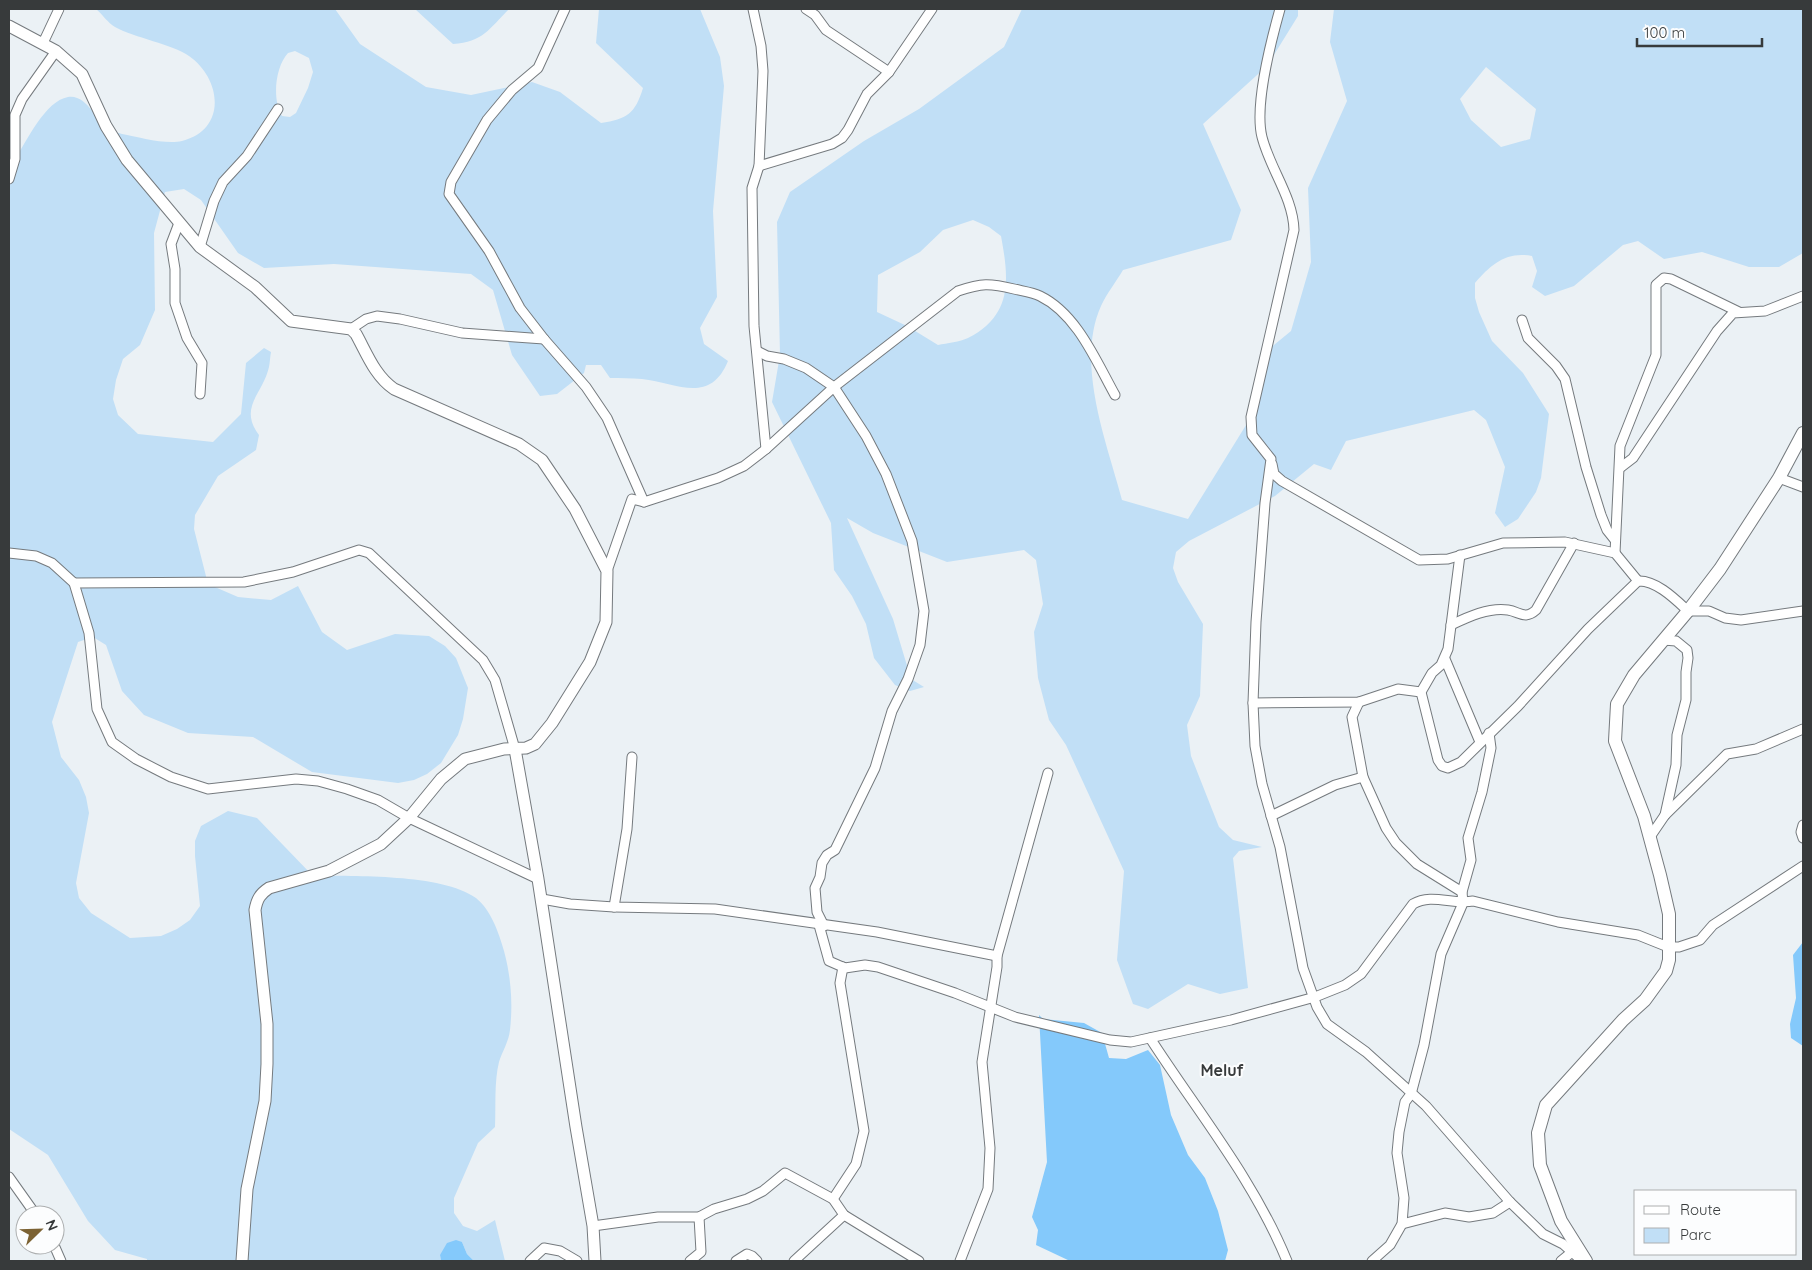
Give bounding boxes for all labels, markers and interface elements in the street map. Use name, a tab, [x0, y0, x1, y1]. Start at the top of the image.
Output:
scale bar	[1637, 15, 1762, 47]
text: 100 m	[1644, 23, 1685, 42]
district label: Meluf	[1200, 1060, 1244, 1080]
legend	[1634, 1190, 1797, 1255]
text: Route	[1680, 1200, 1721, 1219]
north arrow	[15, 1205, 65, 1255]
text: N	[42, 1217, 62, 1233]
text: Parc	[1680, 1225, 1711, 1244]

